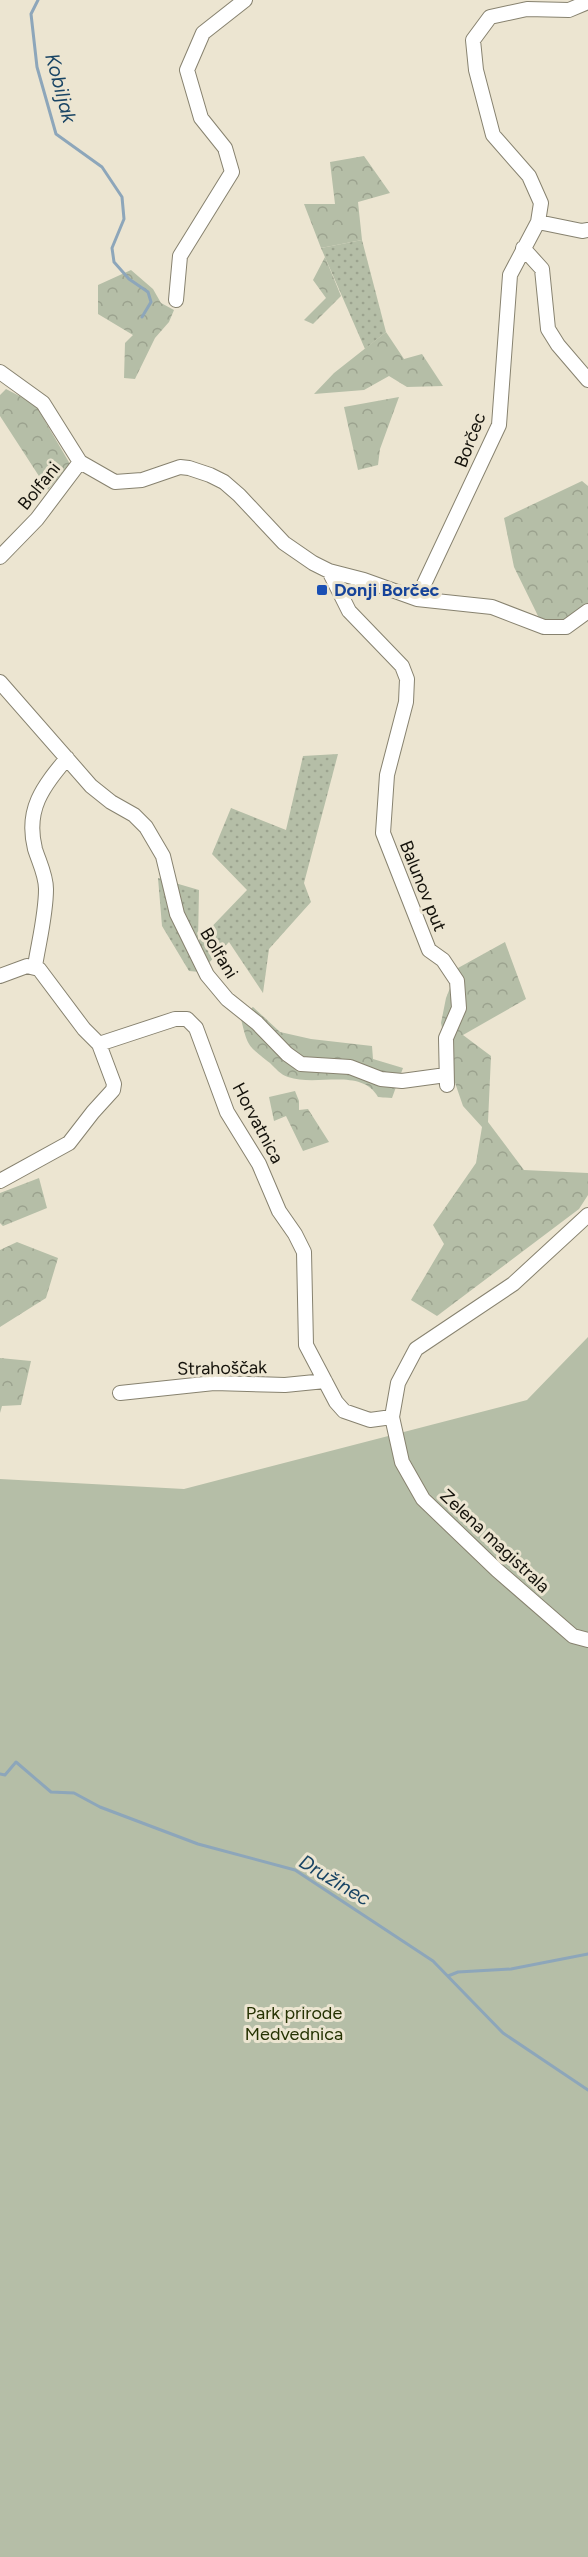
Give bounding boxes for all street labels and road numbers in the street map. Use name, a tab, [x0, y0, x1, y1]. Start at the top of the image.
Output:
street label: Borčec	[450, 409, 491, 470]
street label: Bolfani	[13, 458, 65, 514]
street label: Balunov put	[395, 838, 451, 935]
street label: Bolfani	[195, 924, 243, 982]
street label: Horvatnica	[228, 1079, 288, 1167]
street label: Strahoščak	[177, 1356, 267, 1380]
street label: Zelena magistrala	[436, 1485, 554, 1597]

